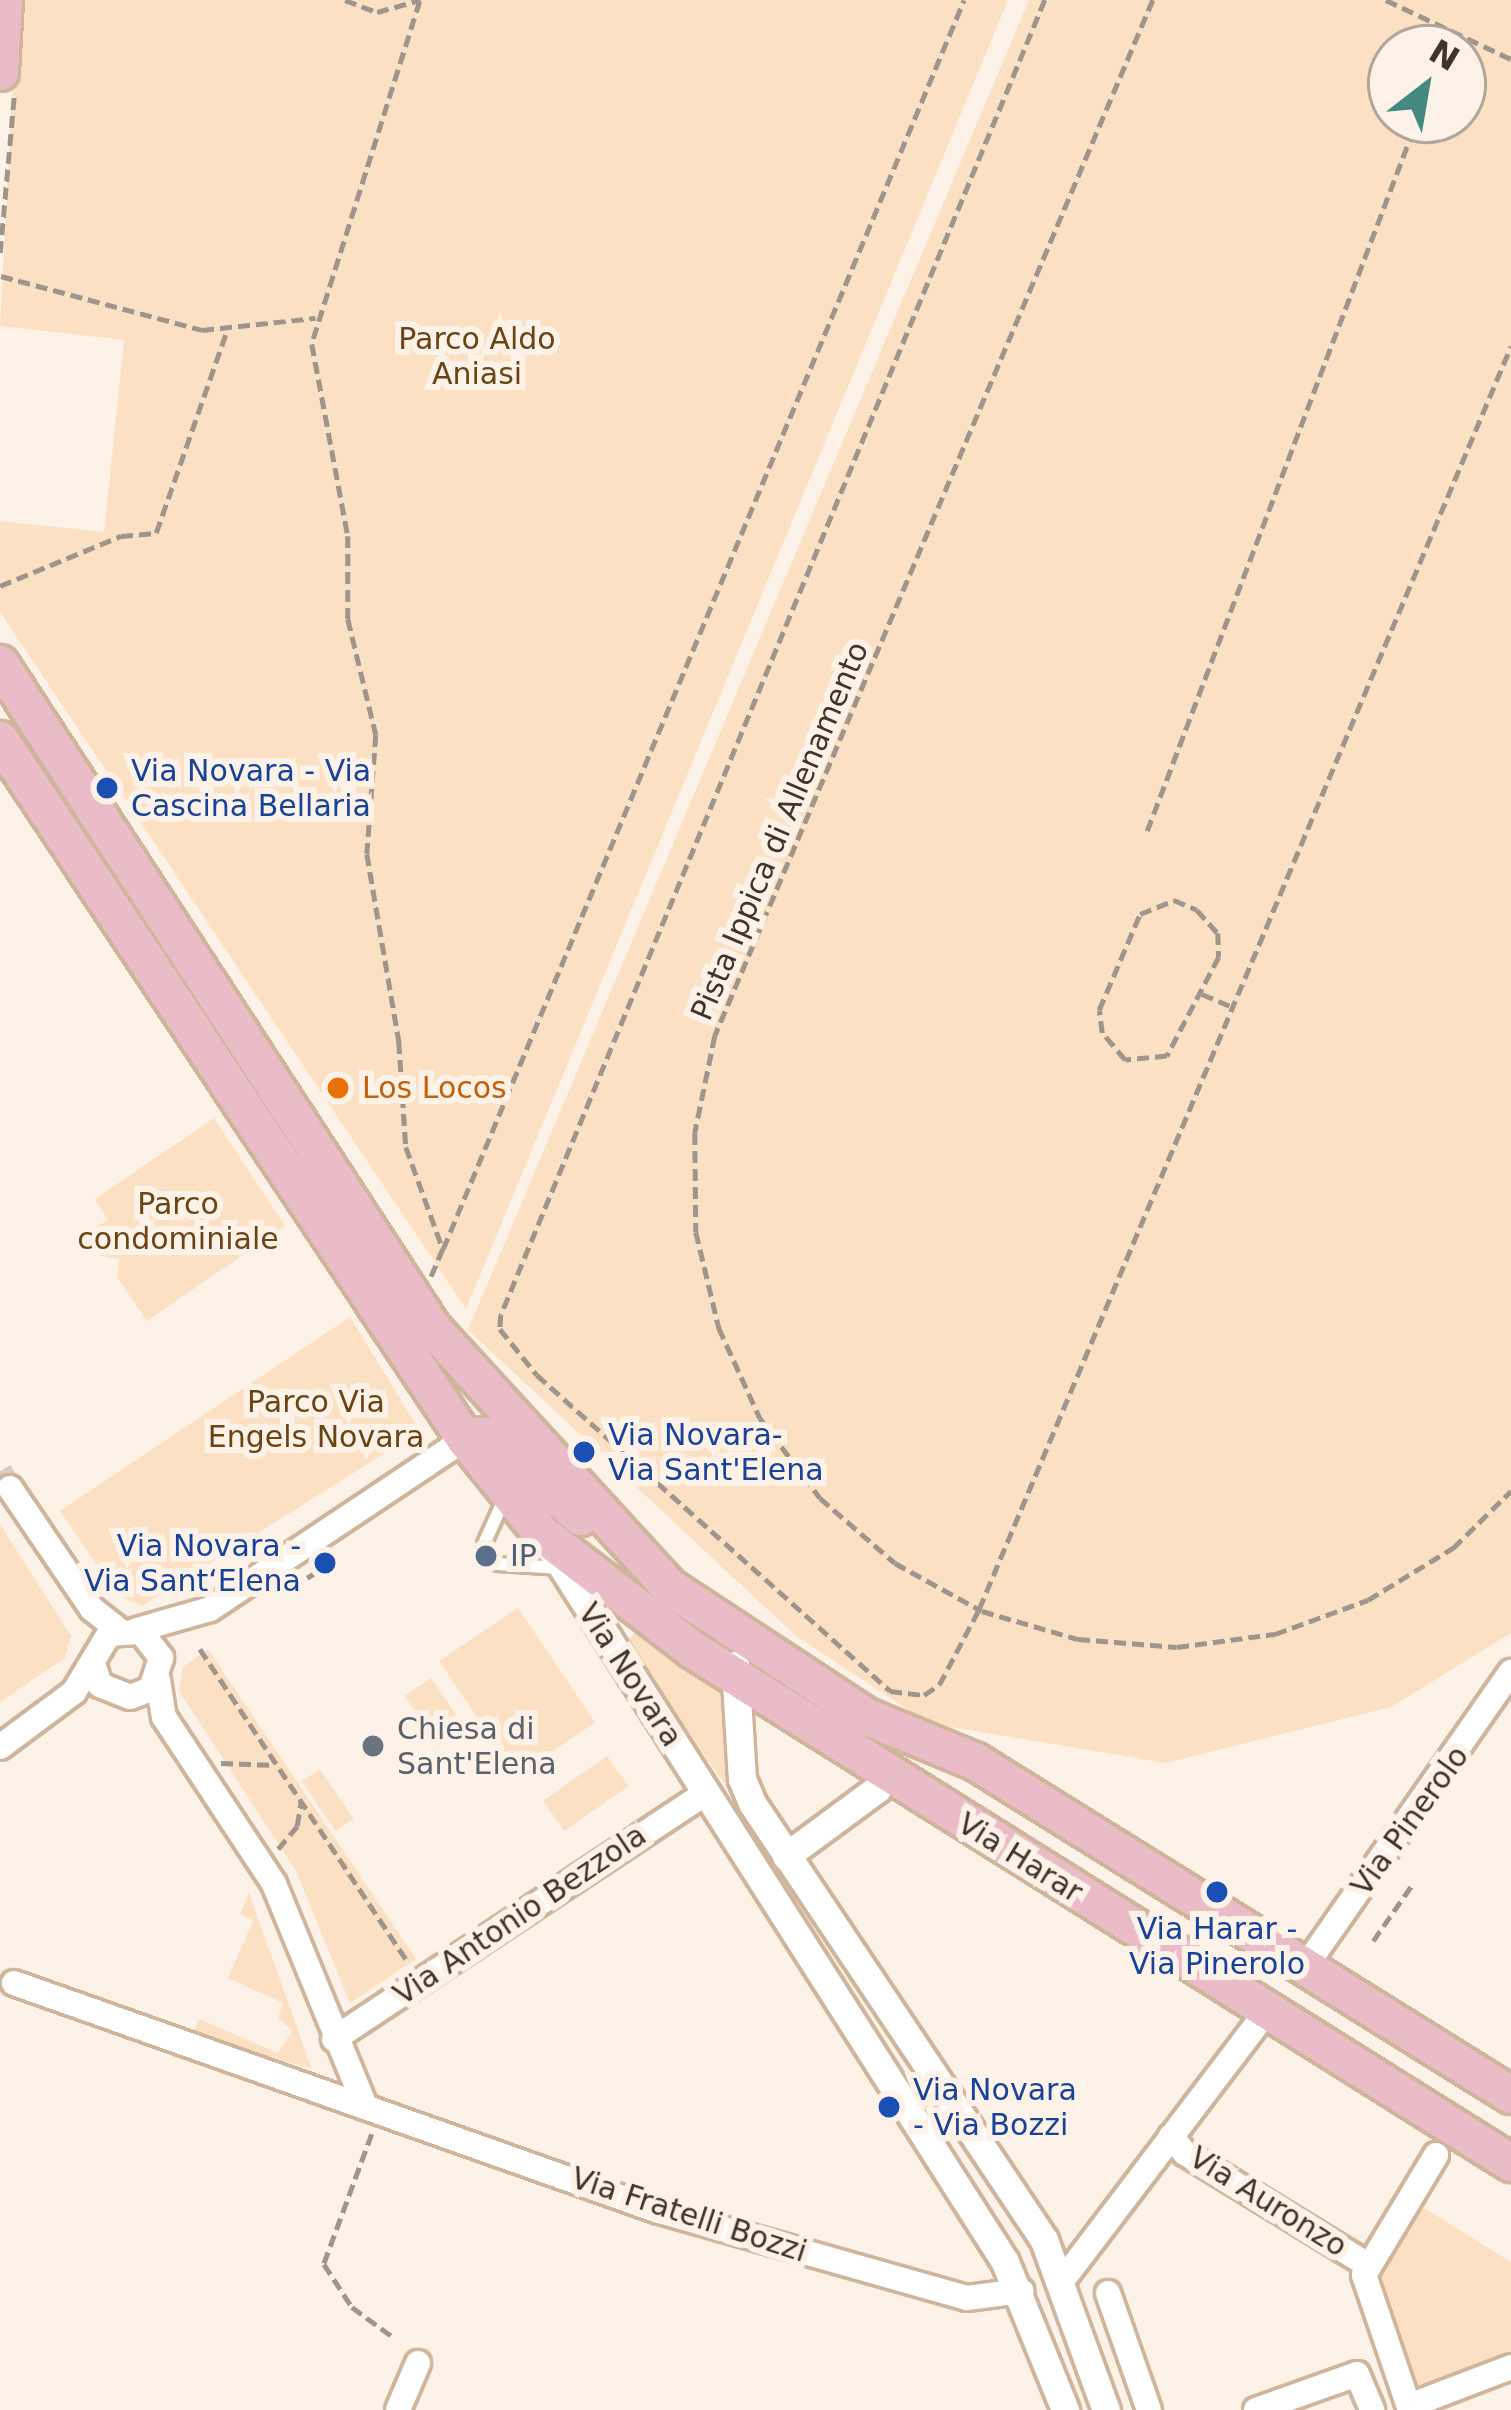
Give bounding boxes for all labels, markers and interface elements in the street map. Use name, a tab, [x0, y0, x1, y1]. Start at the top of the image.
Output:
north arrow	[1367, 24, 1487, 144]
text: N	[1422, 31, 1466, 79]
park label: Parco Aldo Aniasi	[398, 321, 556, 392]
street label: Pista Ippica di Allenamento	[684, 636, 876, 1026]
place label: Via Novara - Via Cascina Bellaria	[131, 753, 371, 824]
marker: Via Novara - Via Cascina Bellaria	[94, 775, 120, 801]
place label: Los Locos	[362, 1070, 507, 1106]
marker: Los Locos	[325, 1075, 351, 1101]
park label: Parco condominiale	[77, 1186, 279, 1256]
park label: Parco Via Engels Novara	[208, 1384, 424, 1454]
place label: Via Novara- Via Sant'Elena	[608, 1417, 824, 1488]
marker: Via Novara- Via Sant'Elena	[571, 1439, 597, 1465]
place label: Via Novara - Via Sant‘Elena	[84, 1528, 301, 1598]
place label: IP	[510, 1538, 537, 1574]
marker: IP	[473, 1543, 499, 1569]
marker: Via Novara - Via Sant‘Elena	[312, 1550, 338, 1576]
street label: Via Novara	[570, 1597, 690, 1753]
place label: Chiesa di Sant'Elena	[397, 1711, 557, 1782]
marker: Chiesa di Sant'Elena	[360, 1733, 386, 1759]
street label: Via Pinerolo	[1344, 1739, 1476, 1903]
street label: Via Harar	[951, 1806, 1089, 1910]
street label: Via Antonio Bezzola	[387, 1817, 653, 2013]
marker: Via Harar - Via Pinerolo	[1204, 1879, 1230, 1905]
place label: Via Harar - Via Pinerolo	[1129, 1911, 1305, 1982]
place label: Via Novara - Via Bozzi	[913, 2072, 1077, 2142]
marker: Via Novara - Via Bozzi	[876, 2094, 902, 2120]
street label: Via Auronzo	[1183, 2139, 1353, 2265]
street label: Via Fratelli Bozzi	[567, 2160, 811, 2270]

